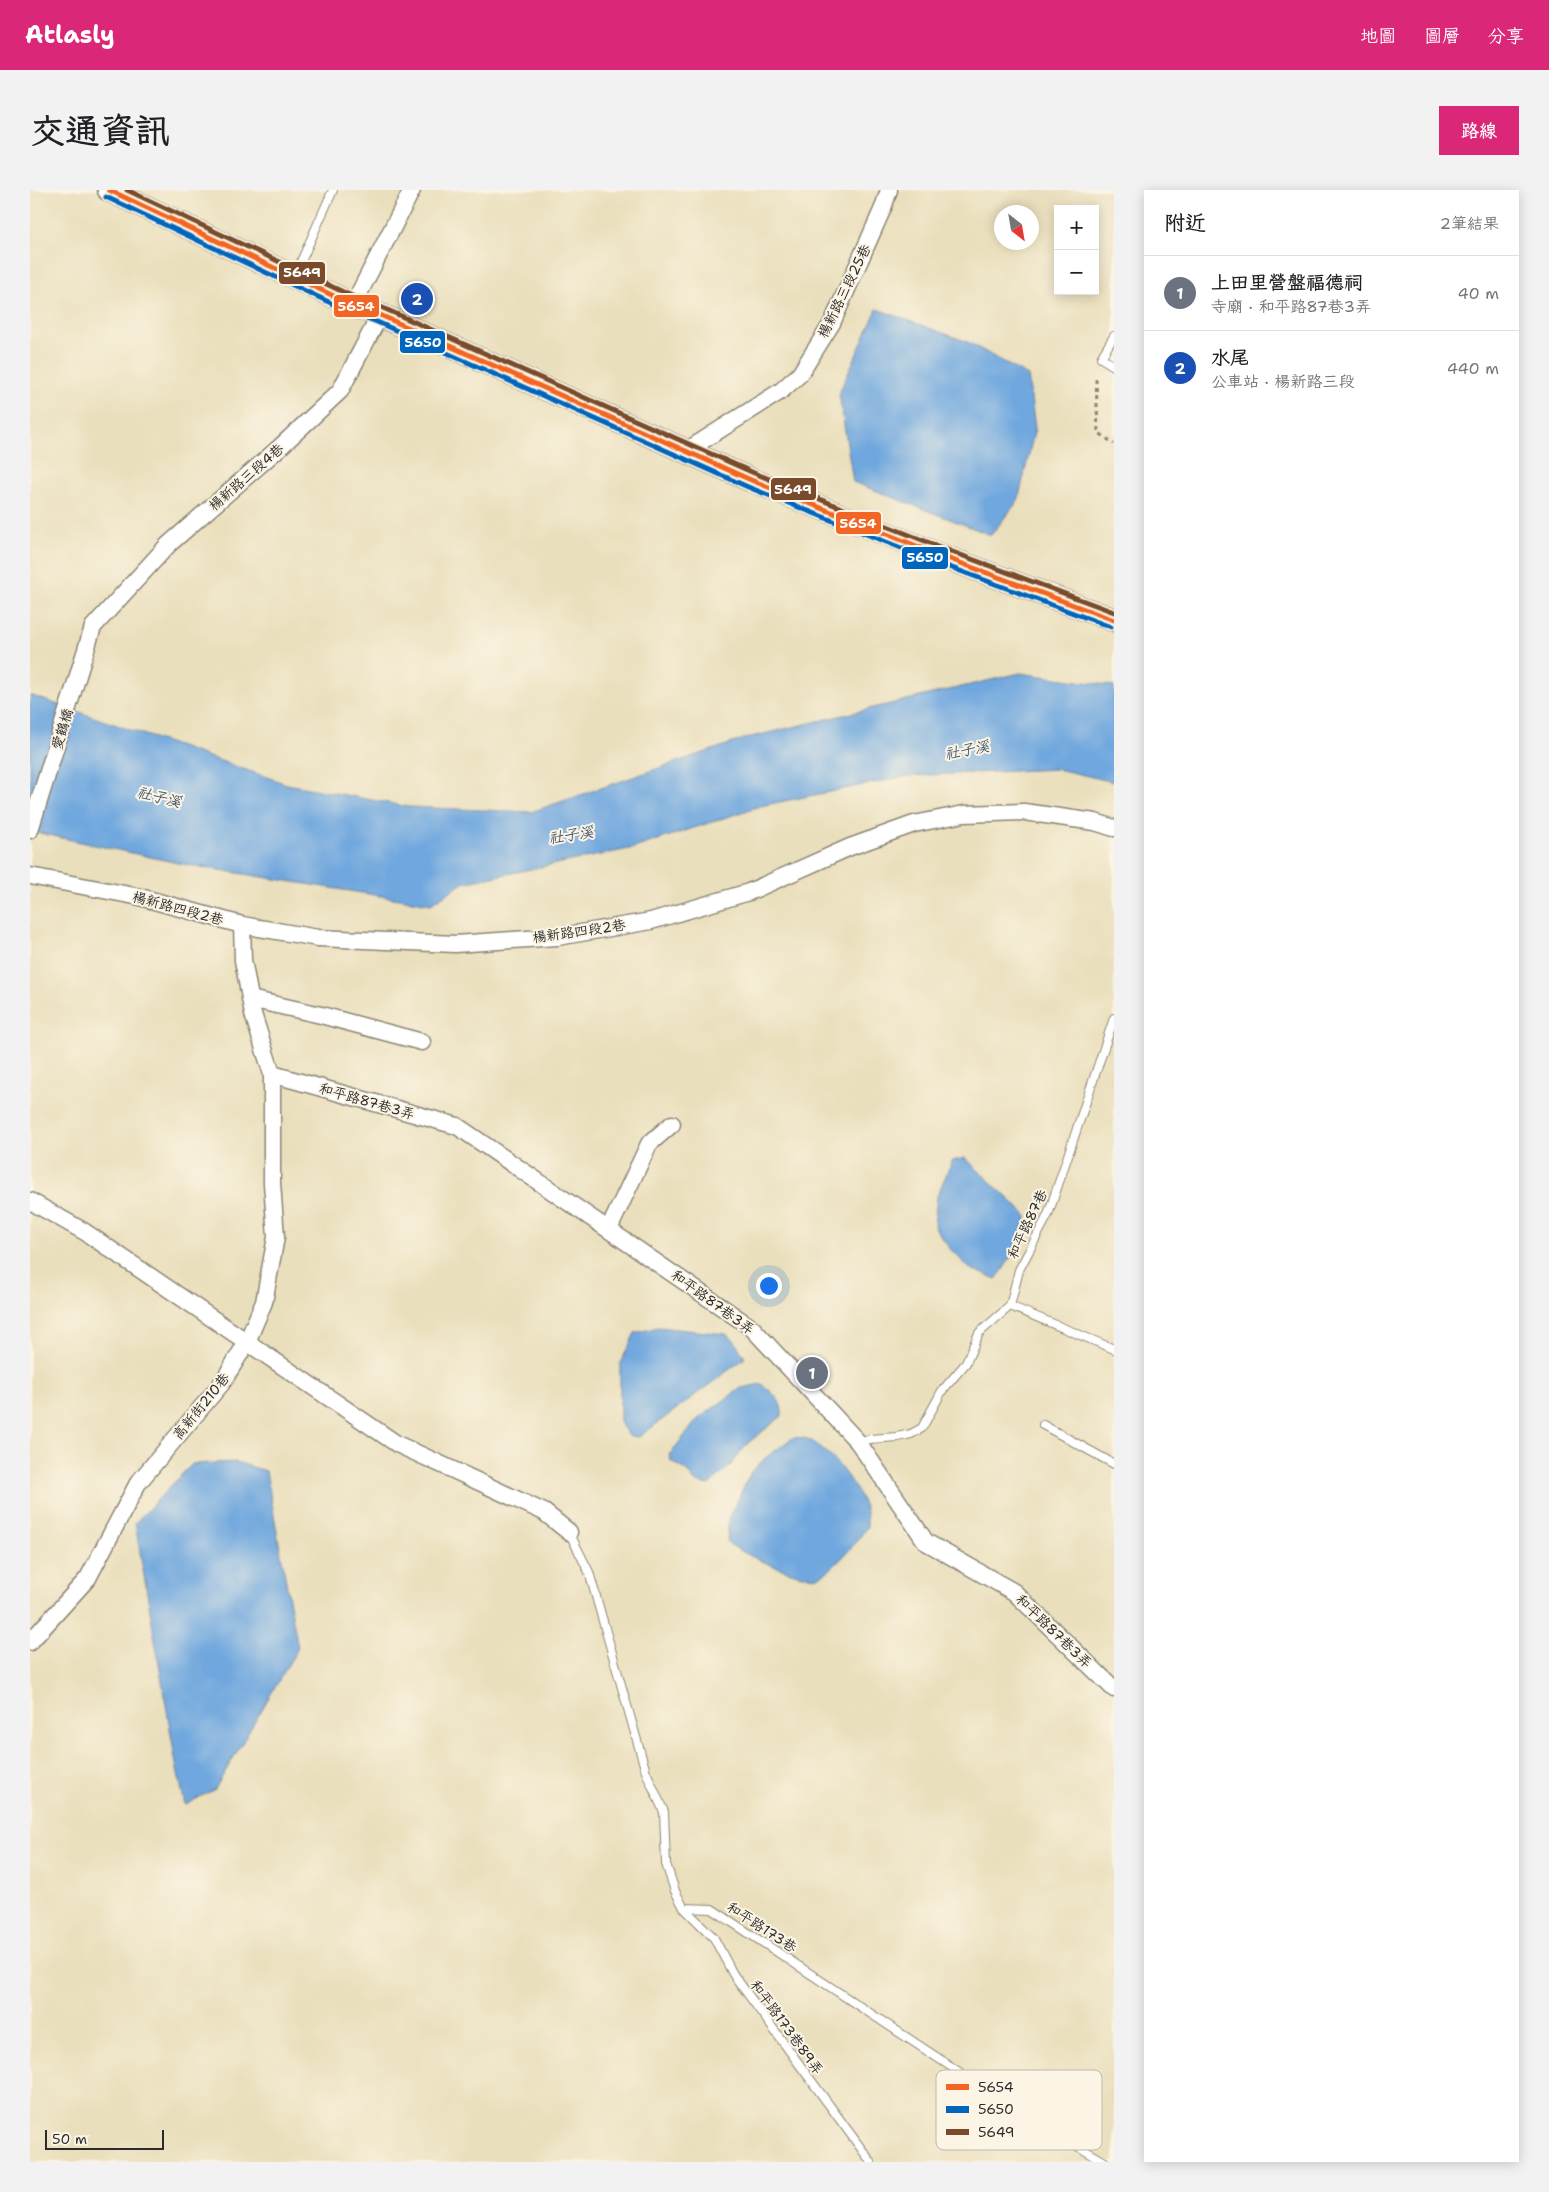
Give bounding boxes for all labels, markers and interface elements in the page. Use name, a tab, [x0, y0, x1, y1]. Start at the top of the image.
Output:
text: Atlasly	[25, 19, 115, 51]
text: 地圖	[1360, 24, 1396, 48]
text: 圖層	[1424, 24, 1460, 48]
text: 分享	[1488, 24, 1524, 48]
button: 路線	[1439, 106, 1519, 155]
text: 交通資訊	[30, 107, 170, 154]
north arrow	[994, 205, 1039, 250]
map controls	[1054, 205, 1099, 295]
button: +	[1054, 205, 1099, 250]
text: 附近	[1164, 209, 1206, 237]
text: 2筆結果	[1440, 213, 1499, 234]
street label: 楊新路三段25巷	[814, 240, 875, 341]
button: −	[1054, 250, 1099, 295]
line badge: 5649	[278, 261, 326, 285]
text: 5649	[283, 263, 321, 281]
text: 上田里營盤福德祠	[1211, 270, 1363, 295]
pin: 2	[401, 280, 433, 318]
text: 1	[1176, 283, 1184, 304]
text: 40 m	[1457, 283, 1499, 304]
line badge: 5654	[333, 294, 380, 318]
text: 寺廟 · 和平路87巷3弄	[1211, 296, 1371, 317]
text: 5654	[338, 297, 375, 315]
line badge: 5650	[399, 330, 446, 354]
text: 5650	[405, 333, 442, 351]
text: 水尾	[1211, 345, 1249, 370]
text: 2	[1174, 358, 1186, 379]
text: 440 m	[1447, 358, 1499, 379]
text: 公車站 · 楊新路三段	[1211, 371, 1354, 392]
street label: 楊新路三段4巷	[205, 439, 288, 515]
line badge: 5649	[770, 477, 817, 501]
text: 5649	[774, 480, 812, 498]
line badge: 5654	[835, 511, 882, 535]
text: 5654	[840, 514, 877, 532]
line badge: 5650	[901, 546, 949, 570]
text: 5650	[907, 548, 944, 566]
street label: 愛鶴橋	[47, 706, 77, 752]
water label: 社子溪	[943, 736, 992, 764]
water label: 社子溪	[135, 782, 184, 812]
water label: 社子溪	[547, 821, 596, 848]
street label: 楊新路四段2巷	[130, 887, 227, 929]
street label: 楊新路四段2巷	[531, 915, 628, 946]
street label: 和平路87巷3弄	[317, 1079, 417, 1123]
street label: 和平路87巷	[1003, 1185, 1051, 1262]
street label: 和平路87巷3弄	[668, 1266, 758, 1338]
your location	[756, 1273, 782, 1299]
pin: 1	[796, 1354, 828, 1392]
street label: 高新街210巷	[169, 1368, 234, 1443]
street label: 和平路87巷3弄	[1012, 1590, 1096, 1672]
street label: 和平路173巷	[724, 1898, 801, 1957]
street label: 和平路173巷89弄	[747, 1976, 827, 2078]
legend	[936, 2070, 1102, 2150]
text: 5654	[978, 2078, 1014, 2096]
text: 5650	[978, 2100, 1014, 2118]
text: 5649	[978, 2123, 1015, 2141]
scale bar	[45, 2127, 164, 2150]
text: 50 m	[52, 2130, 87, 2148]

